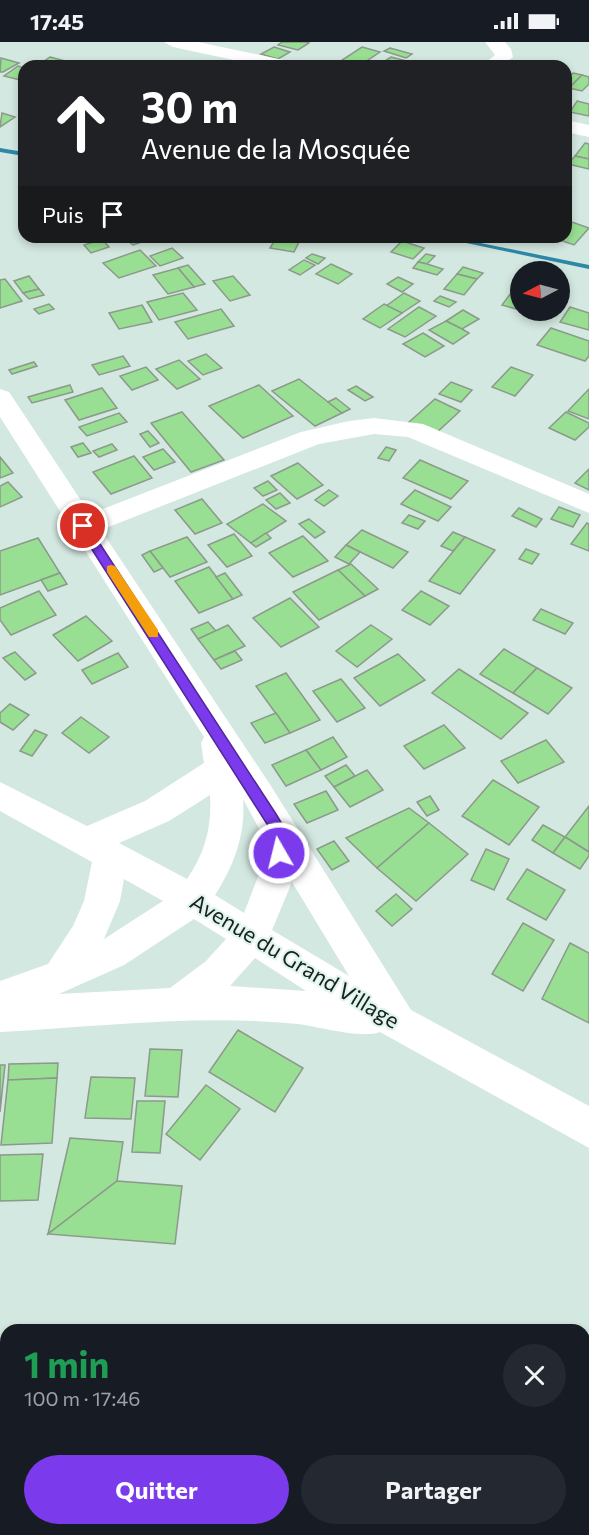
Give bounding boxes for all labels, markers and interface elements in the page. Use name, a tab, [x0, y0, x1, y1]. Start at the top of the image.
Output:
text: 17:45	[30, 8, 84, 35]
text: 30 m	[141, 80, 238, 132]
icon: ahead	[42, 84, 120, 162]
text: Avenue de la Mosquée	[141, 132, 411, 165]
icon: arrive	[96, 198, 129, 231]
text: Puis	[42, 201, 84, 228]
north arrow	[510, 261, 570, 321]
map controls	[510, 261, 570, 321]
pin	[57, 500, 108, 551]
icon: arrive	[66, 509, 99, 542]
position arrow	[247, 821, 311, 885]
street label: Avenue du Grand Village	[186, 887, 405, 1034]
text: 1 min	[24, 1341, 109, 1385]
button: close	[503, 1344, 566, 1407]
text: 100 m · 17:46	[24, 1386, 140, 1410]
button: Quitter	[24, 1455, 289, 1524]
button: Partager	[301, 1455, 566, 1524]

